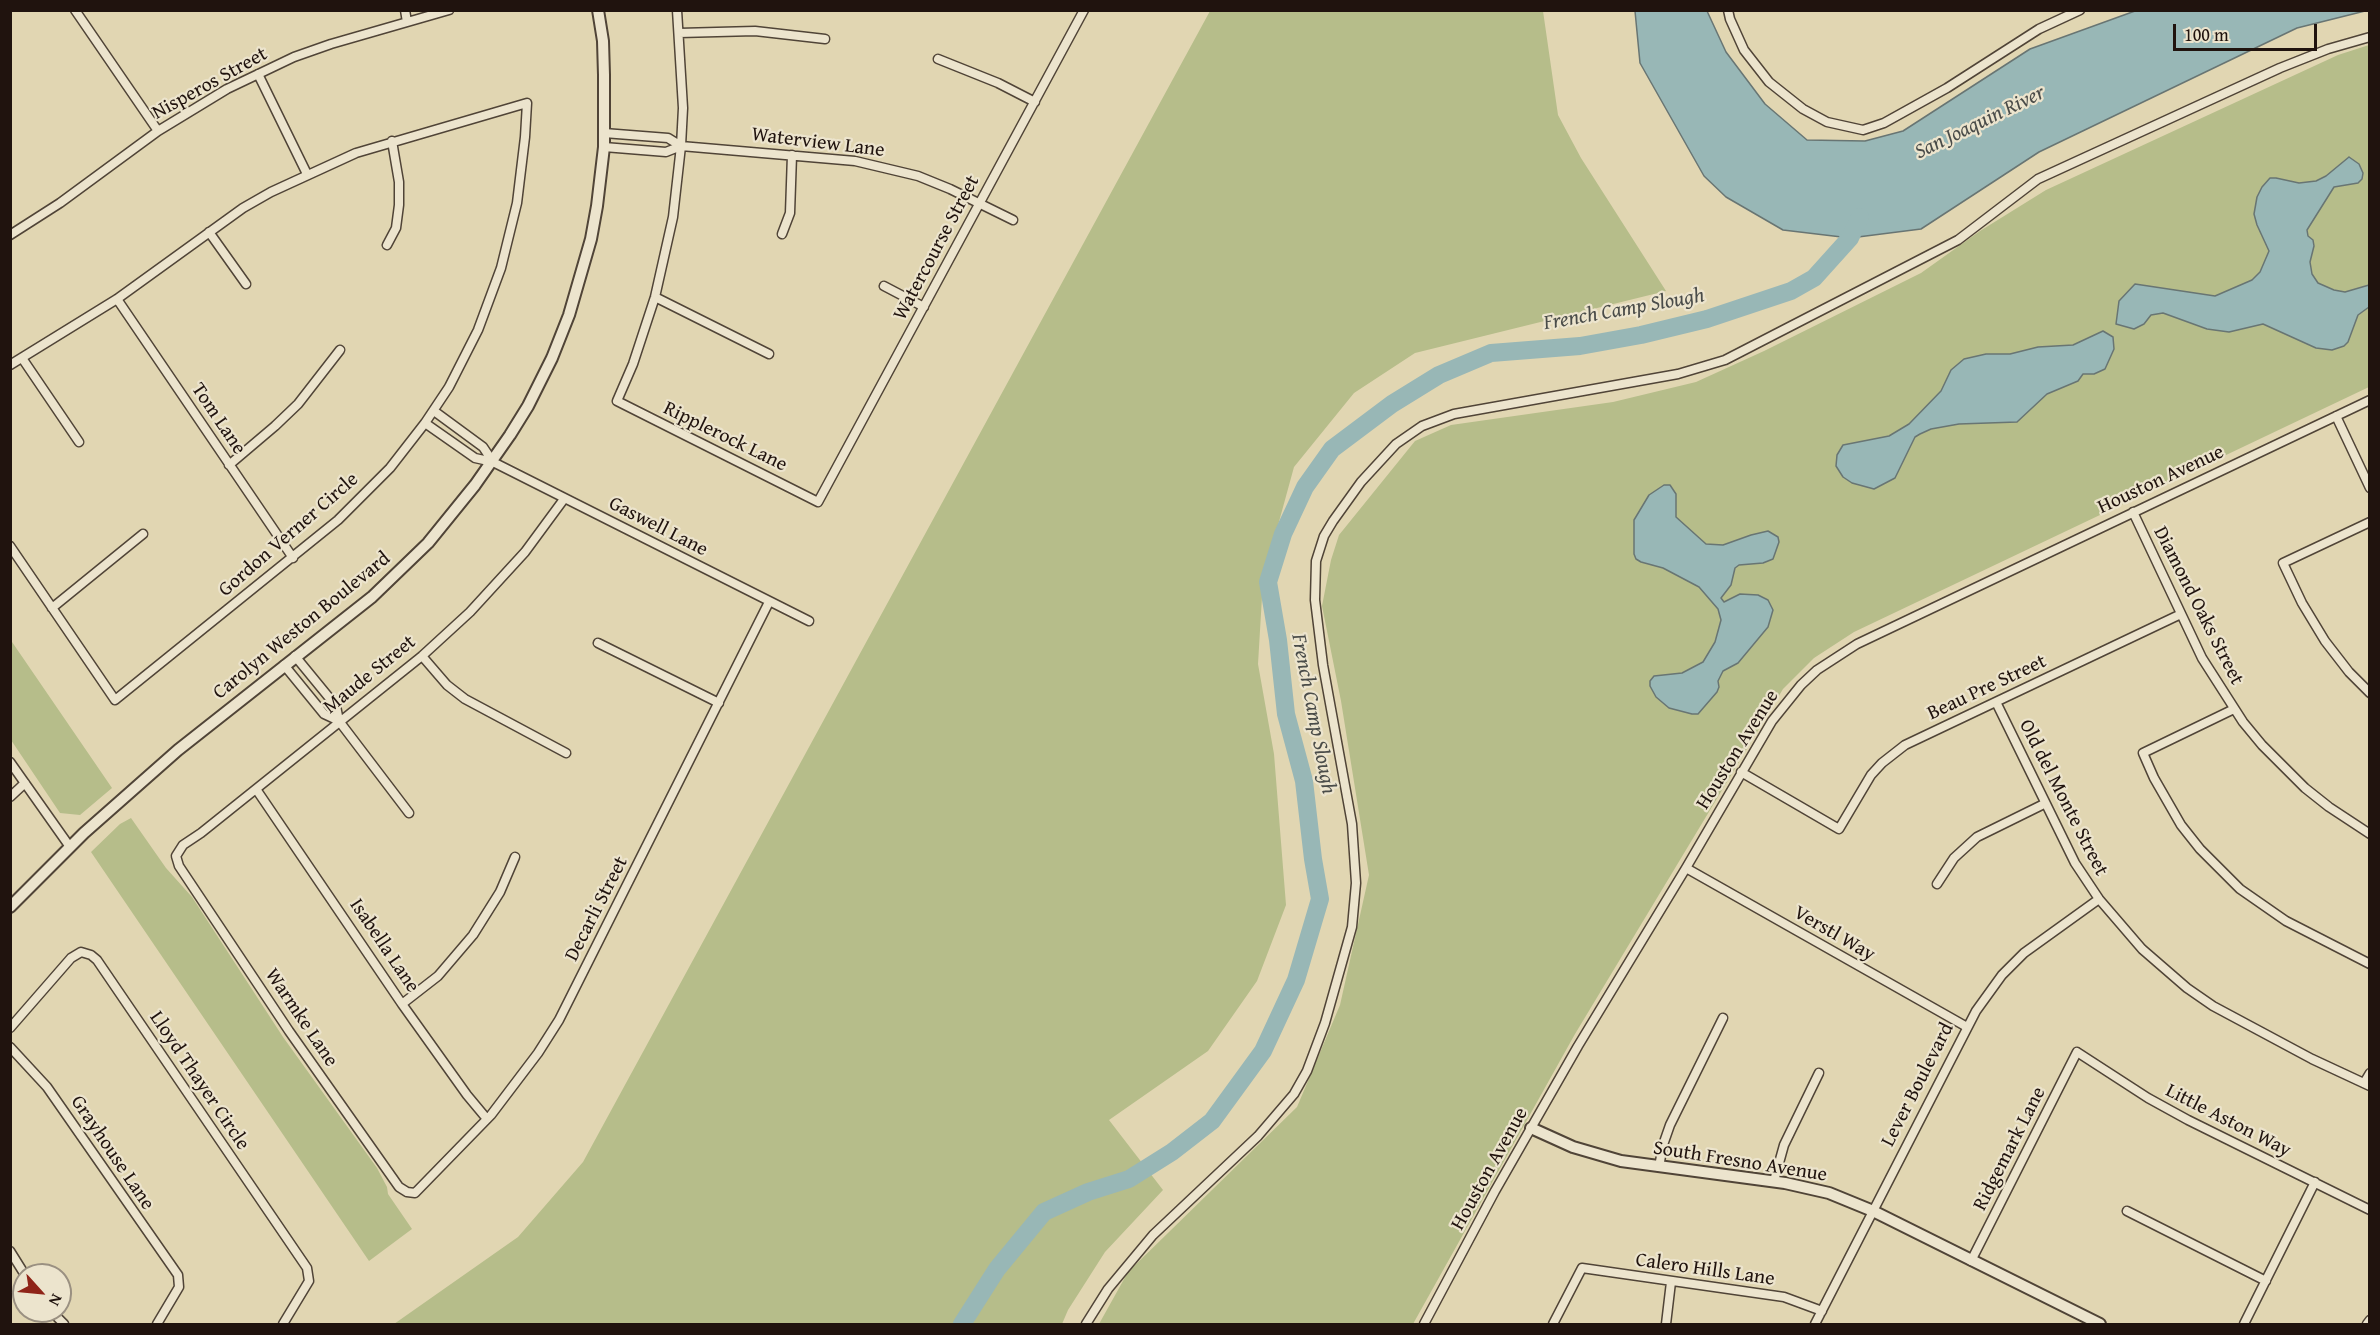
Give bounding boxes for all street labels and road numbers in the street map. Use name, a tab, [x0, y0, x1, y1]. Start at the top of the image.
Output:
street label: Nisperos Street	[148, 43, 272, 125]
street label: Waterview Lane	[750, 123, 886, 163]
street label: Watercourse Street	[889, 172, 985, 324]
street label: Tom Lane	[185, 379, 251, 459]
street label: Ripplerock Lane	[659, 397, 791, 477]
street label: Houston Avenue	[2094, 440, 2228, 520]
street label: Gordon Verner Circle	[214, 468, 364, 602]
street label: Gaswell Lane	[605, 492, 711, 562]
street label: Diamond Oaks Street	[2148, 523, 2248, 689]
street label: Carolyn Weston Boulevard	[208, 547, 396, 705]
street label: Maude Street	[319, 631, 421, 719]
street label: Beau Pre Street	[1924, 650, 2050, 726]
street label: Houston Avenue	[1692, 686, 1784, 814]
street label: Old del Monte Street	[2013, 716, 2113, 880]
street label: Decarli Street	[560, 853, 634, 965]
street label: Isabella Lane	[344, 894, 424, 998]
street label: Verstl Way	[1789, 901, 1879, 967]
street label: Warmke Lane	[259, 964, 343, 1072]
street label: Lloyd Thayer Circle	[144, 1007, 254, 1155]
street label: Lever Boulevard	[1876, 1019, 1960, 1151]
street label: Little Aston Way	[2161, 1079, 2295, 1163]
street label: Ridgemark Lane	[1969, 1083, 2051, 1215]
street label: Grayhouse Lane	[65, 1091, 159, 1215]
street label: Houston Avenue	[1446, 1103, 1534, 1235]
street label: South Fresno Avenue	[1651, 1136, 1829, 1188]
street label: Calero Hills Lane	[1634, 1248, 1776, 1292]

